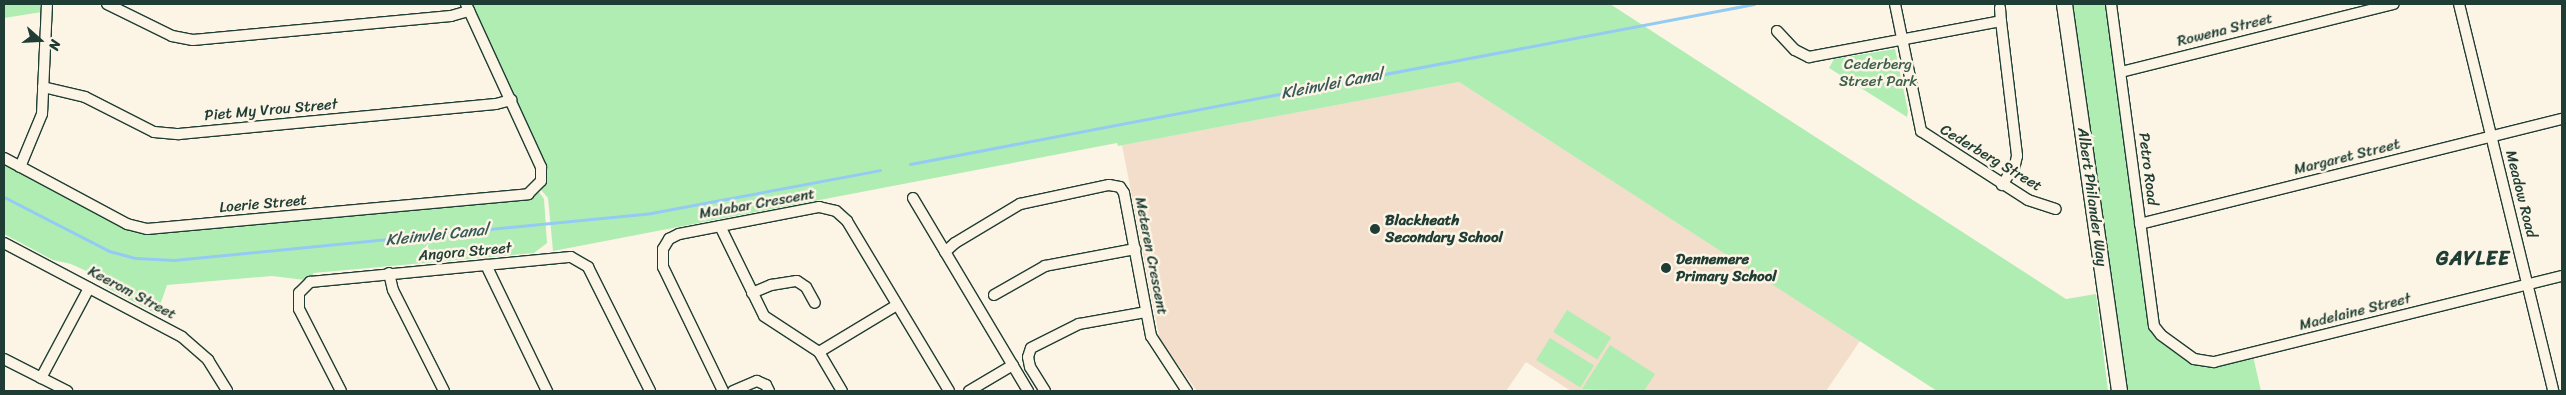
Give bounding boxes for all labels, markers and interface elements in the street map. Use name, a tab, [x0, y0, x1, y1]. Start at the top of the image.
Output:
street label: Rowena Street	[2175, 9, 2275, 51]
north arrow	[15, 15, 65, 65]
text: N	[41, 36, 68, 54]
park label: Cederberg Street Park	[1839, 55, 1917, 90]
water label: Kleinvlei Canal	[1280, 65, 1384, 103]
street label: Piet My Vrou Street	[204, 95, 338, 125]
street label: Cederberg Street	[1937, 121, 2045, 195]
street label: Albert Philander Way	[2073, 127, 2111, 267]
street label: Petro Road	[2135, 132, 2161, 206]
street label: Margaret Street	[2292, 135, 2402, 179]
street label: Meadow Road	[2501, 149, 2541, 239]
street label: Malabar Crescent	[698, 185, 816, 223]
street label: Loerie Street	[219, 191, 307, 217]
street label: Meteren Crescent	[1131, 196, 1171, 316]
place label: Blackheath Secondary School	[1385, 211, 1503, 246]
water label: Kleinvlei Canal	[385, 220, 489, 250]
marker: Blackheath Secondary School	[1369, 223, 1381, 235]
street label: Angora Street	[417, 239, 513, 265]
district label: GAYLEE	[2435, 246, 2511, 270]
place label: Dennemere Primary School	[1676, 250, 1777, 285]
street label: Keerom Street	[85, 262, 179, 324]
marker: Dennemere Primary School	[1660, 262, 1672, 274]
street label: Madelaine Street	[2297, 289, 2413, 335]

